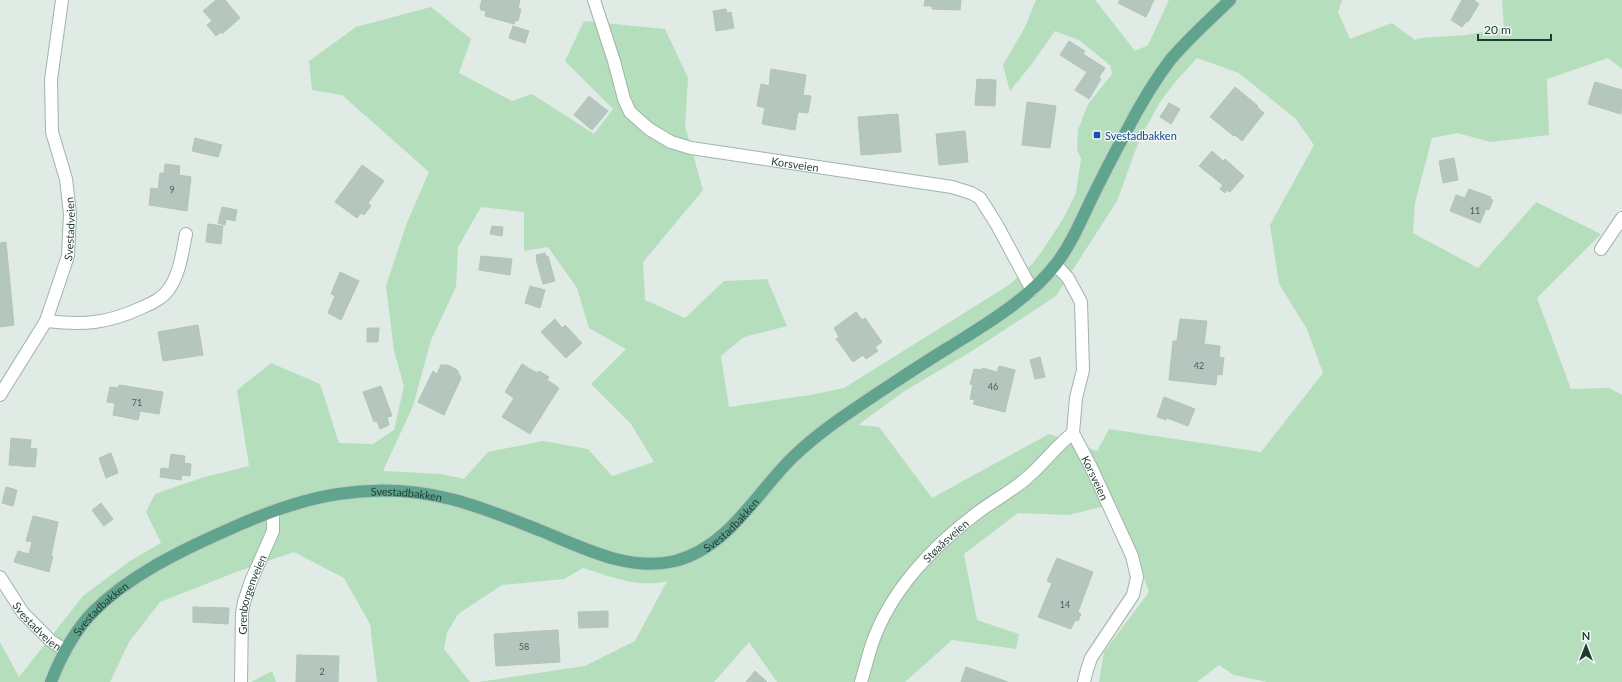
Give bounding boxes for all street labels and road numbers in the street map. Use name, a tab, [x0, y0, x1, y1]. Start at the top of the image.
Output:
street label: Korsveien	[771, 154, 820, 174]
street label: Svestadveien	[60, 197, 77, 262]
street label: Korsveien	[1079, 453, 1112, 502]
street label: Svestadbakken	[371, 484, 444, 503]
street label: Svestadbakken	[701, 495, 761, 554]
street label: Støaåsveien	[920, 516, 971, 564]
street label: Grenborgenveien	[235, 552, 268, 635]
street label: Svestadbakken	[70, 579, 130, 638]
street label: Svestadveien	[11, 599, 64, 653]

